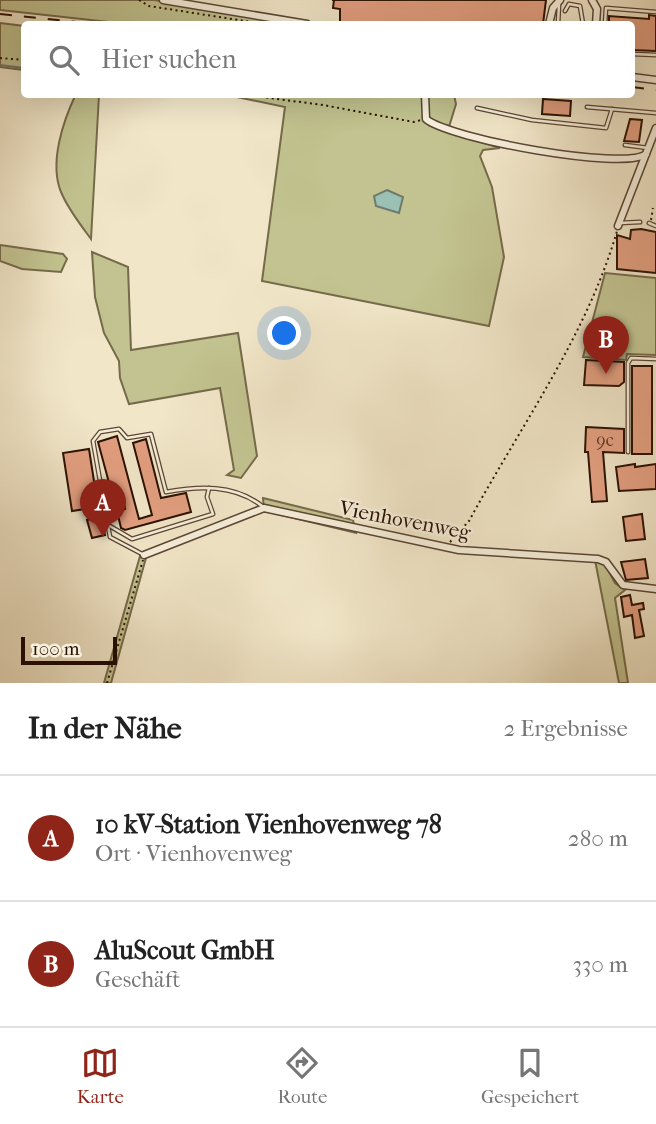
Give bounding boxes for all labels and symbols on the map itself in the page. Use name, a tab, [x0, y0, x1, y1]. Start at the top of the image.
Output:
your location	[267, 316, 301, 350]
pin: B	[583, 316, 629, 374]
house number: 9c	[596, 430, 614, 451]
pin: A	[80, 479, 126, 537]
street label: Vienhovenweg	[336, 495, 473, 545]
scale bar	[21, 634, 117, 666]

